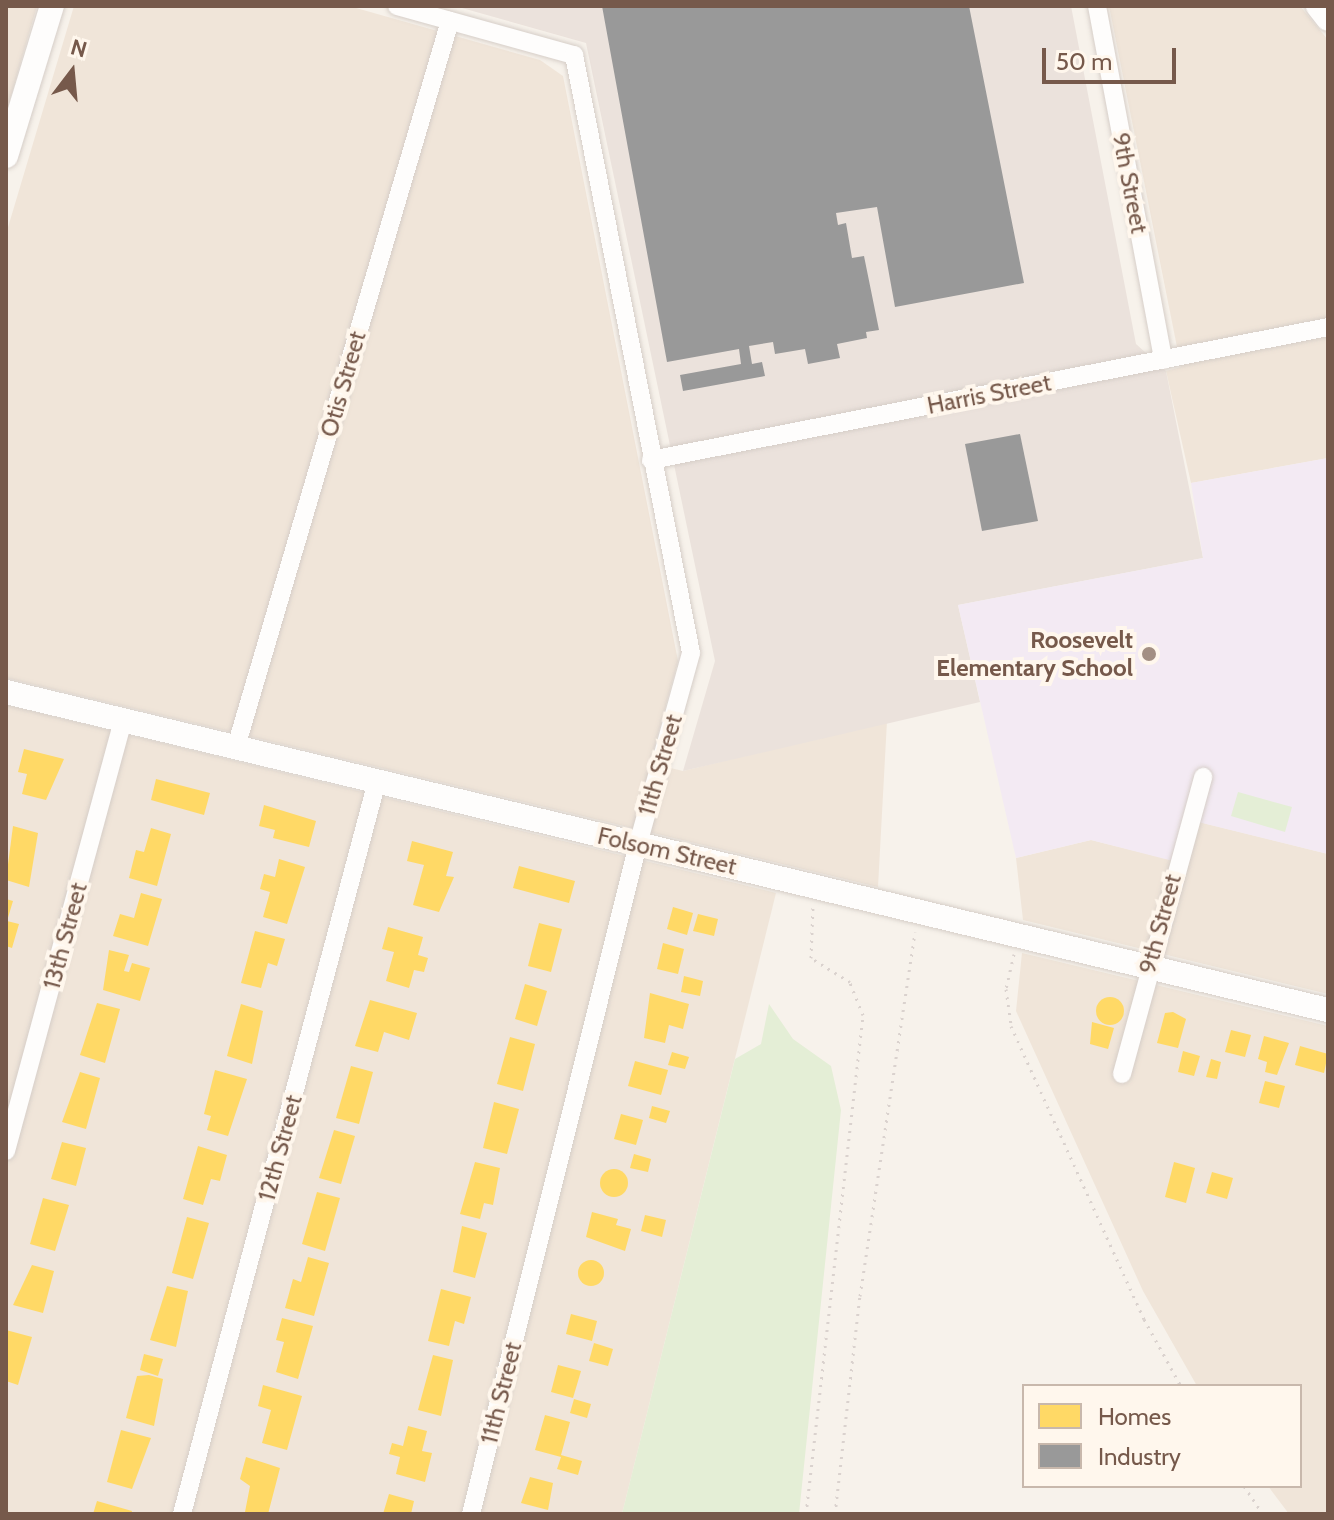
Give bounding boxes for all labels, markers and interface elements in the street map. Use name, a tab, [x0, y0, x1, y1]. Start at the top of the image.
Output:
north arrow	[32, 32, 112, 112]
scale bar	[1046, 32, 1180, 82]
text: N	[68, 33, 90, 64]
text: 50 m	[1056, 47, 1112, 76]
street label: 9th Street	[1106, 130, 1154, 236]
street label: Otis Street	[314, 328, 372, 440]
street label: Harris Street	[925, 368, 1053, 420]
place label: Roosevelt Elementary School	[936, 626, 1133, 682]
marker: Roosevelt Elementary School	[1140, 645, 1158, 663]
street label: 11th Street	[632, 711, 688, 819]
street label: Folsom Street	[595, 821, 739, 881]
street label: 9th Street	[1133, 871, 1187, 977]
street label: 13th Street	[37, 880, 93, 992]
street label: 12th Street	[252, 1092, 308, 1204]
street label: 11th Street	[474, 1339, 528, 1447]
legend	[1022, 1384, 1302, 1488]
text: Homes	[1098, 1402, 1171, 1431]
text: Industry	[1098, 1442, 1181, 1471]

